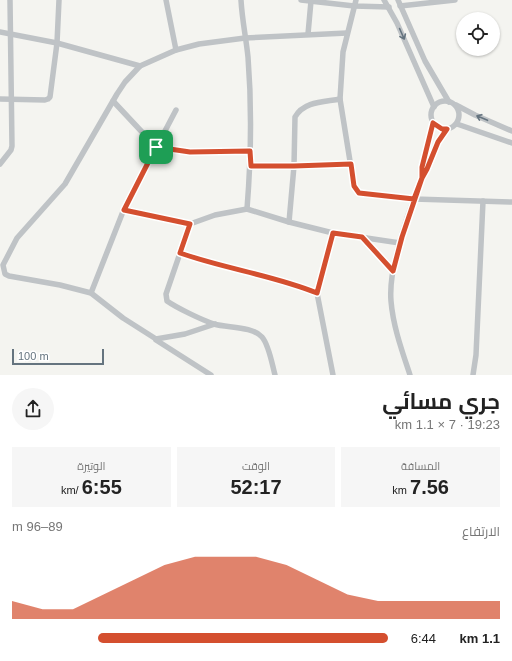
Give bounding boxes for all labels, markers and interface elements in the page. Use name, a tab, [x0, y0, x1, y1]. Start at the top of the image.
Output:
map controls	[456, 12, 500, 56]
button: locate	[456, 12, 500, 56]
one-way arrow	[399, 28, 406, 40]
one-way arrow	[477, 114, 489, 122]
pin	[139, 130, 173, 164]
icon: arrive	[145, 136, 167, 158]
scale bar	[12, 347, 104, 366]
text: 100 m	[18, 350, 49, 362]
button: share	[12, 388, 54, 430]
text: جري مسائي	[382, 389, 500, 414]
text: 19:23 · 7 × 1.1 km	[395, 417, 500, 432]
text: الوتيرة	[77, 460, 105, 472]
text: الوقت	[242, 460, 270, 472]
text: المسافة	[401, 460, 440, 472]
text: 6:55	[82, 476, 122, 498]
text: 52:17	[230, 476, 282, 498]
text: 7.56	[410, 476, 449, 498]
text: /km	[61, 484, 82, 496]
text: km	[392, 484, 410, 496]
text: 89–96 m	[12, 519, 63, 534]
text: الارتفاع	[462, 524, 500, 539]
text: 6:44	[411, 631, 436, 646]
text: 1.1 km	[460, 631, 500, 646]

